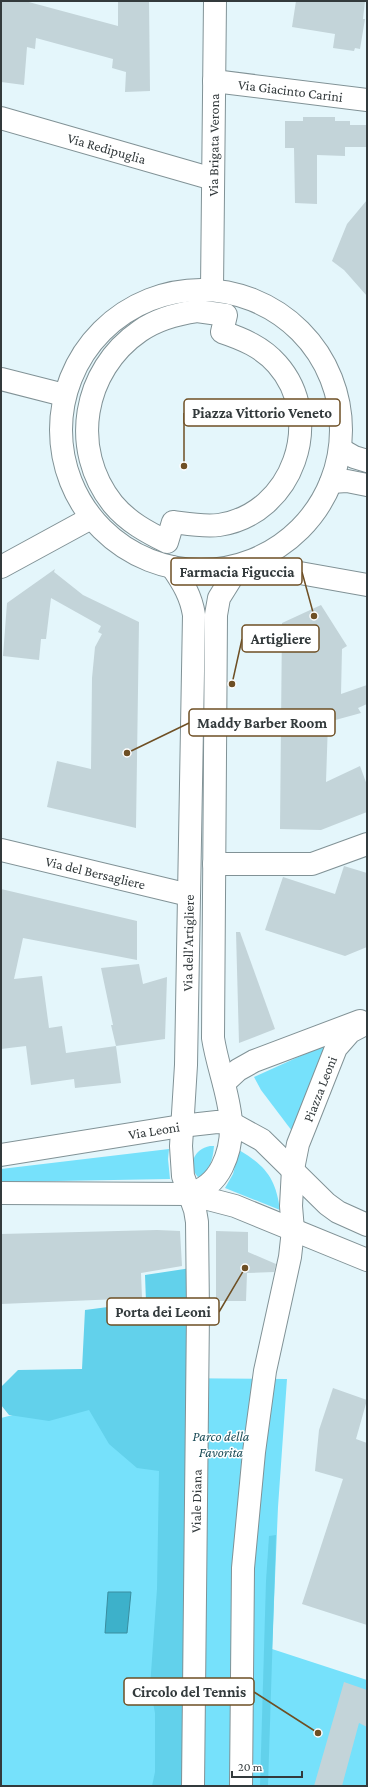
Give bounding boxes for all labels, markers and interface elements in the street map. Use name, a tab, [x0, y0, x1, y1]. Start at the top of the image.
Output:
street label: Via Giacinto Carini	[237, 76, 344, 105]
street label: Via Brigata Verona	[205, 93, 222, 197]
street label: Via Redipuglia	[66, 130, 148, 167]
callout: Piazza Vittorio Veneto	[184, 399, 340, 426]
text: Piazza Vittorio Veneto	[192, 405, 332, 421]
callout: Farmacia Figuccia	[171, 558, 302, 585]
text: Farmacia Figuccia	[179, 564, 295, 580]
callout: Artigliere	[242, 625, 319, 652]
text: Artigliere	[250, 631, 311, 647]
callout: Maddy Barber Room	[189, 709, 335, 736]
text: Maddy Barber Room	[197, 715, 327, 731]
street label: Via del Bersagliere	[44, 853, 147, 892]
street label: Via dell'Artigliere	[179, 894, 197, 992]
street label: Piazza Leoni	[300, 1053, 340, 1124]
street label: Via Leoni	[127, 1118, 181, 1142]
callout: Porta dei Leoni	[107, 1298, 219, 1325]
text: Porta dei Leoni	[115, 1304, 211, 1320]
park label: Parco della Favorita	[193, 1428, 250, 1460]
street label: Viale Diana	[187, 1468, 205, 1533]
callout: Circolo del Tennis	[124, 1678, 254, 1705]
text: Circolo del Tennis	[132, 1684, 246, 1700]
scale bar	[232, 1753, 302, 1779]
text: 20 m	[238, 1760, 263, 1774]

